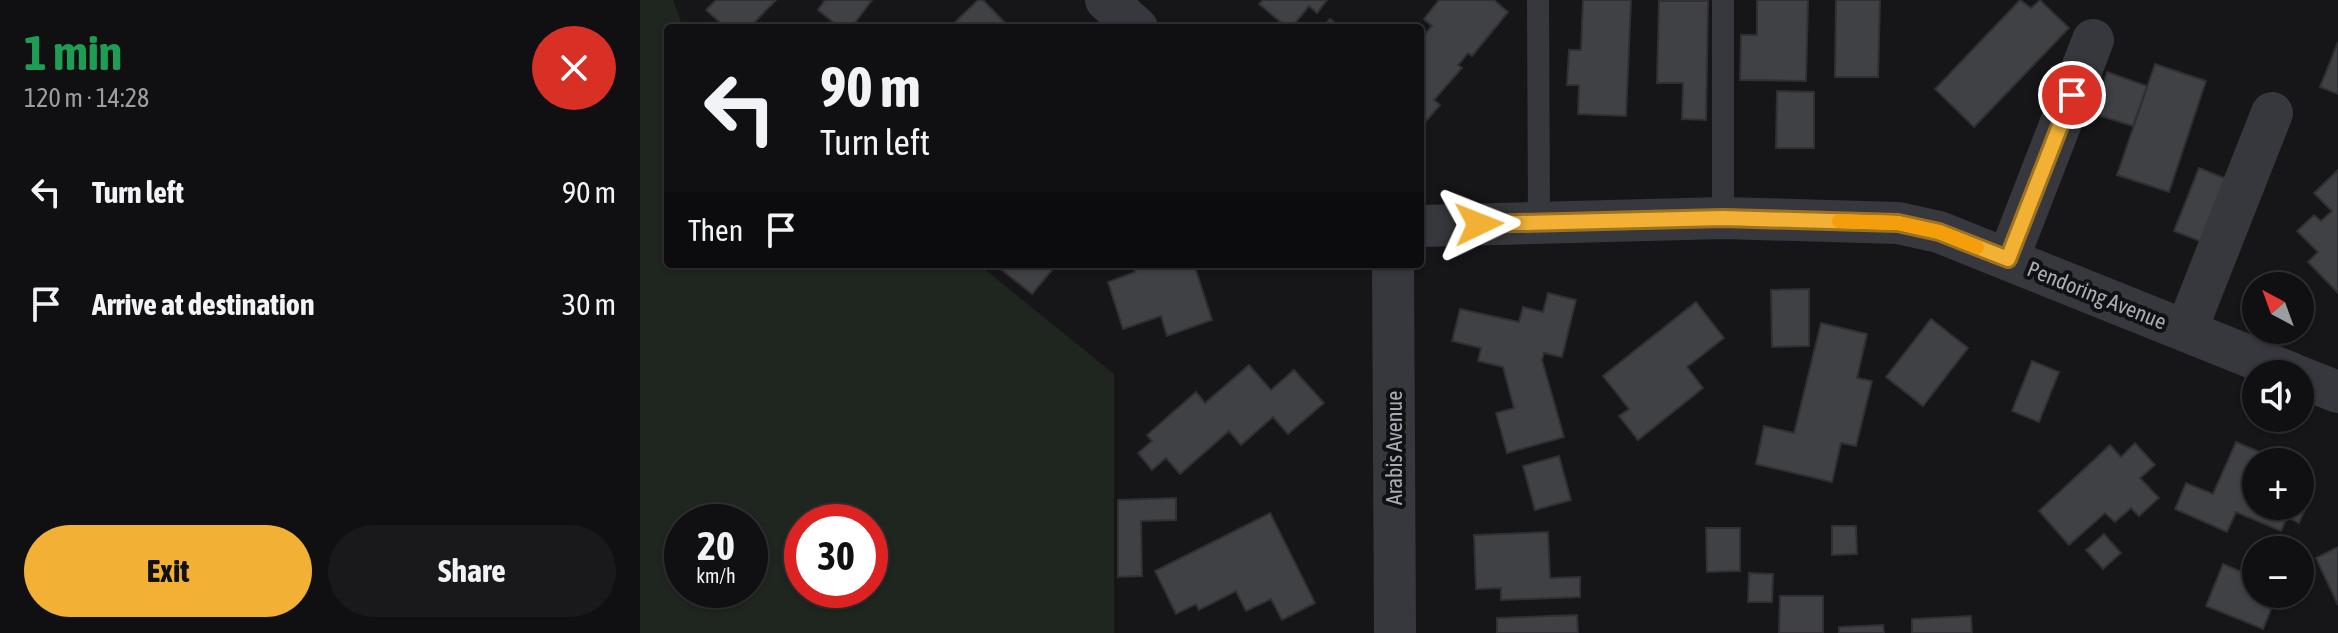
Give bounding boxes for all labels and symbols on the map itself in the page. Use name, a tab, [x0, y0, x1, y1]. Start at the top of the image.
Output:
pin	[2038, 61, 2106, 129]
position arrow	[1437, 182, 1521, 266]
street label: Pendoring Avenue	[2024, 255, 2170, 335]
north arrow	[2242, 272, 2314, 344]
street label: Arabis Avenue	[1381, 391, 1407, 505]
speed limit sign: 30	[784, 504, 888, 608]

